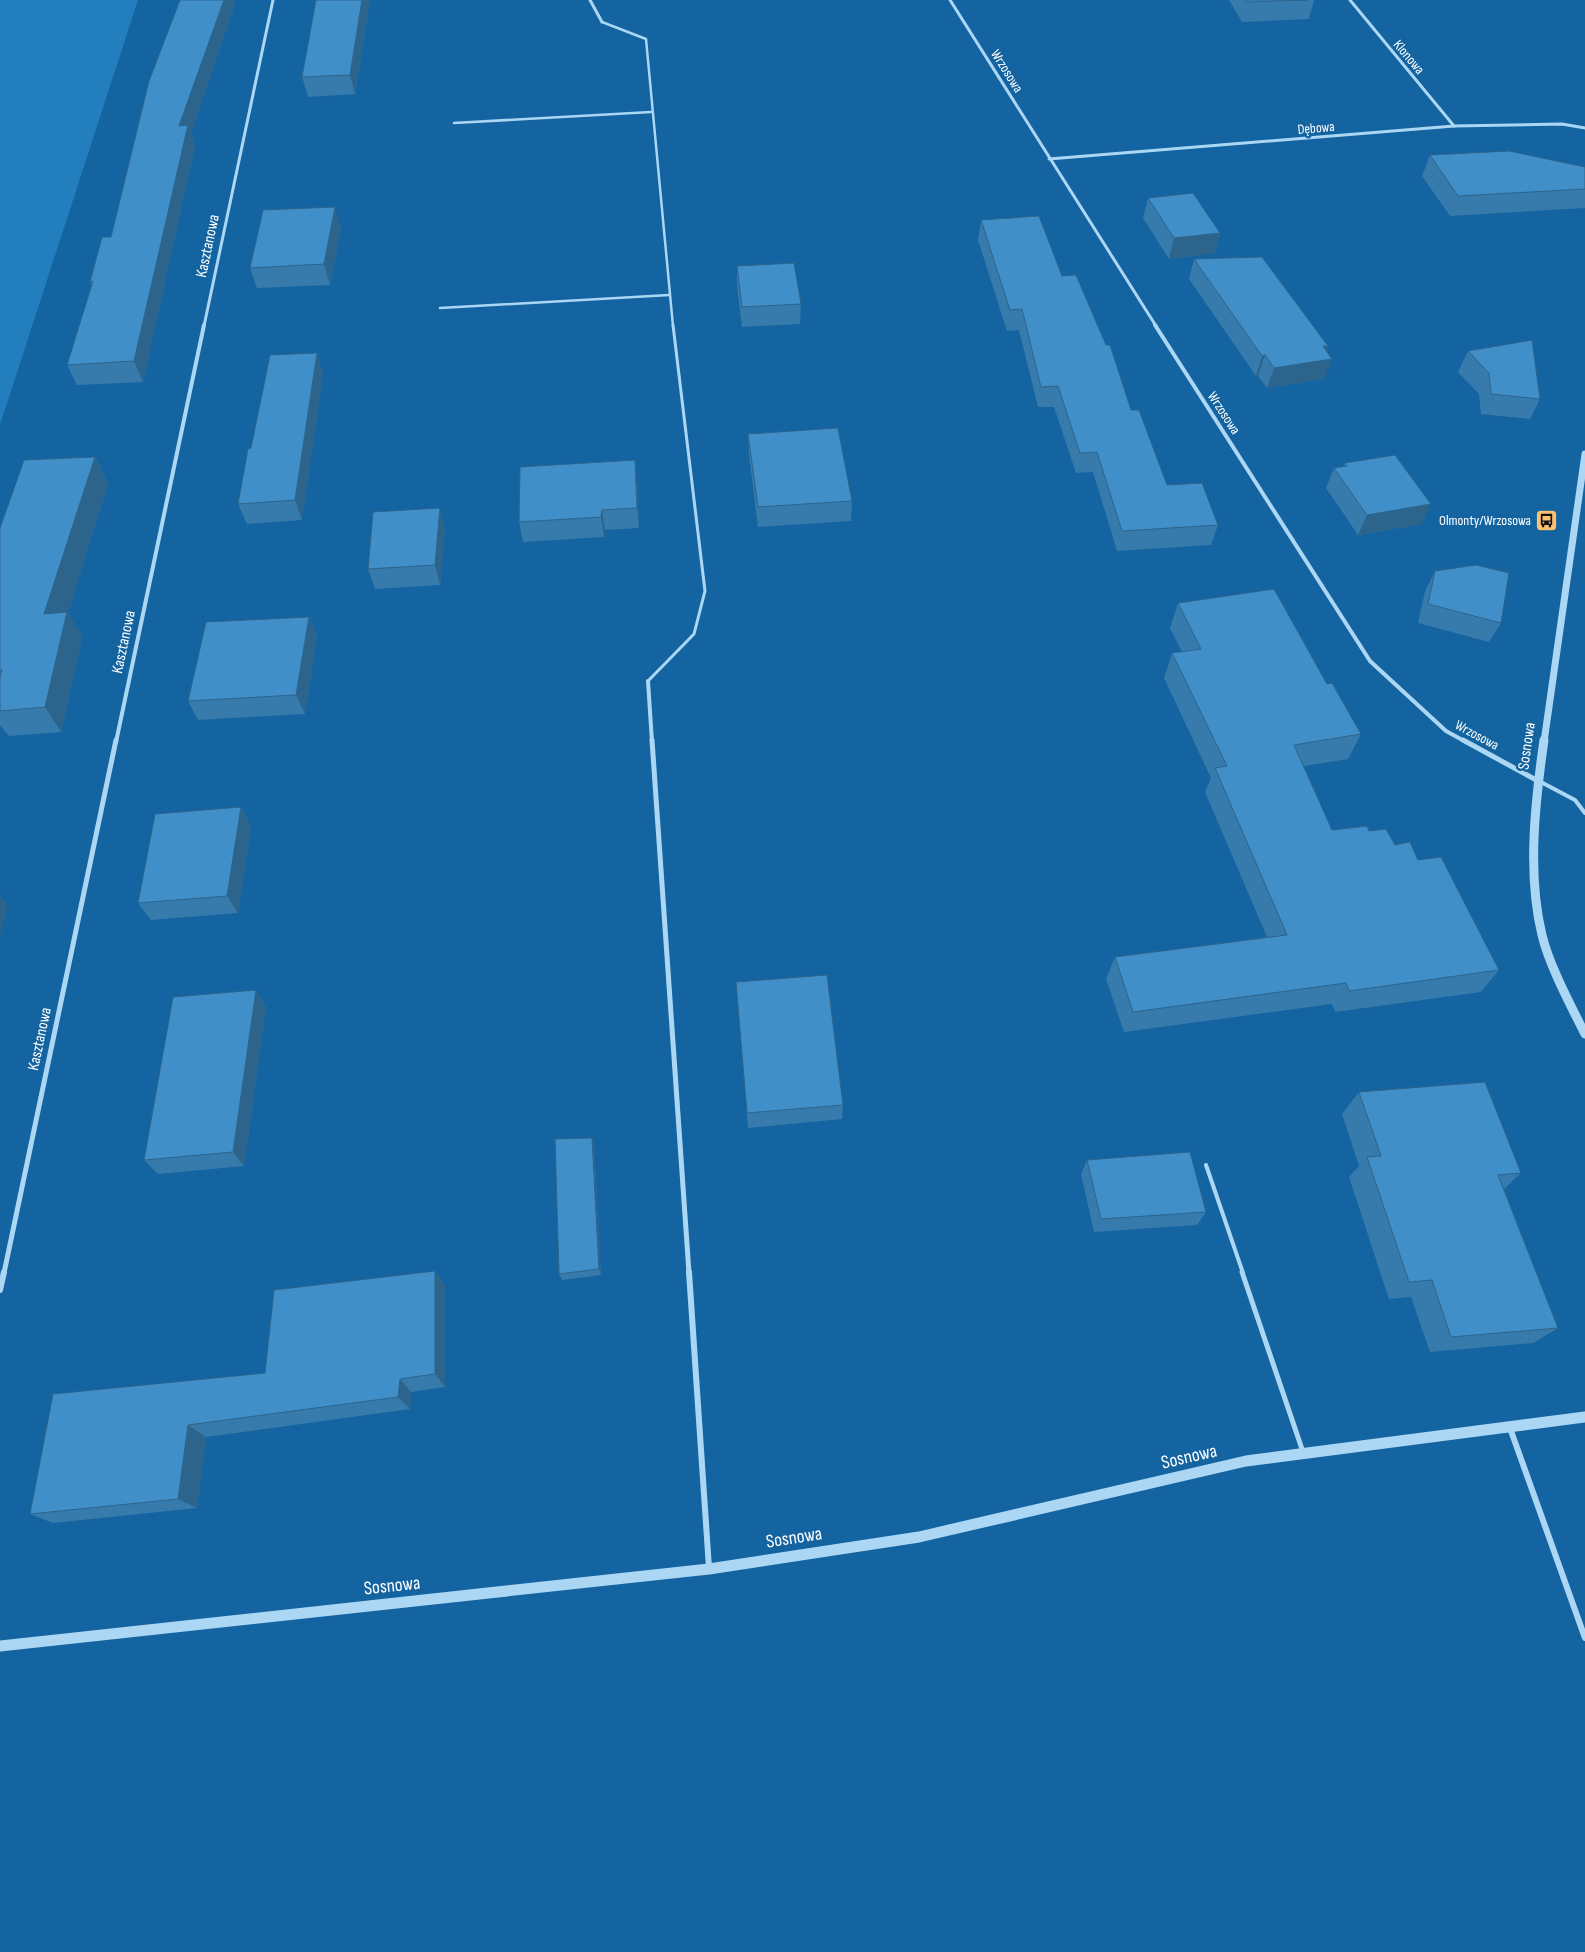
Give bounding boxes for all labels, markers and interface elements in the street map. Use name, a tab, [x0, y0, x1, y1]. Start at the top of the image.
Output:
street label: Klonowa	[1390, 36, 1428, 78]
street label: Wrzosowa	[987, 46, 1027, 96]
street label: Dębowa	[1297, 118, 1335, 138]
street label: Kasztanowa	[192, 213, 224, 279]
street label: Wrzosowa	[1204, 388, 1244, 438]
bus stop icon: Olmonty/Wrzosowa	[1535, 508, 1559, 532]
place label: Olmonty/Wrzosowa	[1439, 512, 1531, 529]
street label: Kasztanowa	[108, 609, 140, 675]
street label: Wrzosowa	[1452, 716, 1502, 754]
street label: Sosnowa	[1514, 721, 1540, 771]
street label: Kasztanowa	[24, 1006, 56, 1072]
street label: Sosnowa	[1159, 1439, 1219, 1475]
street label: Sosnowa	[764, 1522, 824, 1554]
street label: Sosnowa	[363, 1572, 421, 1600]

